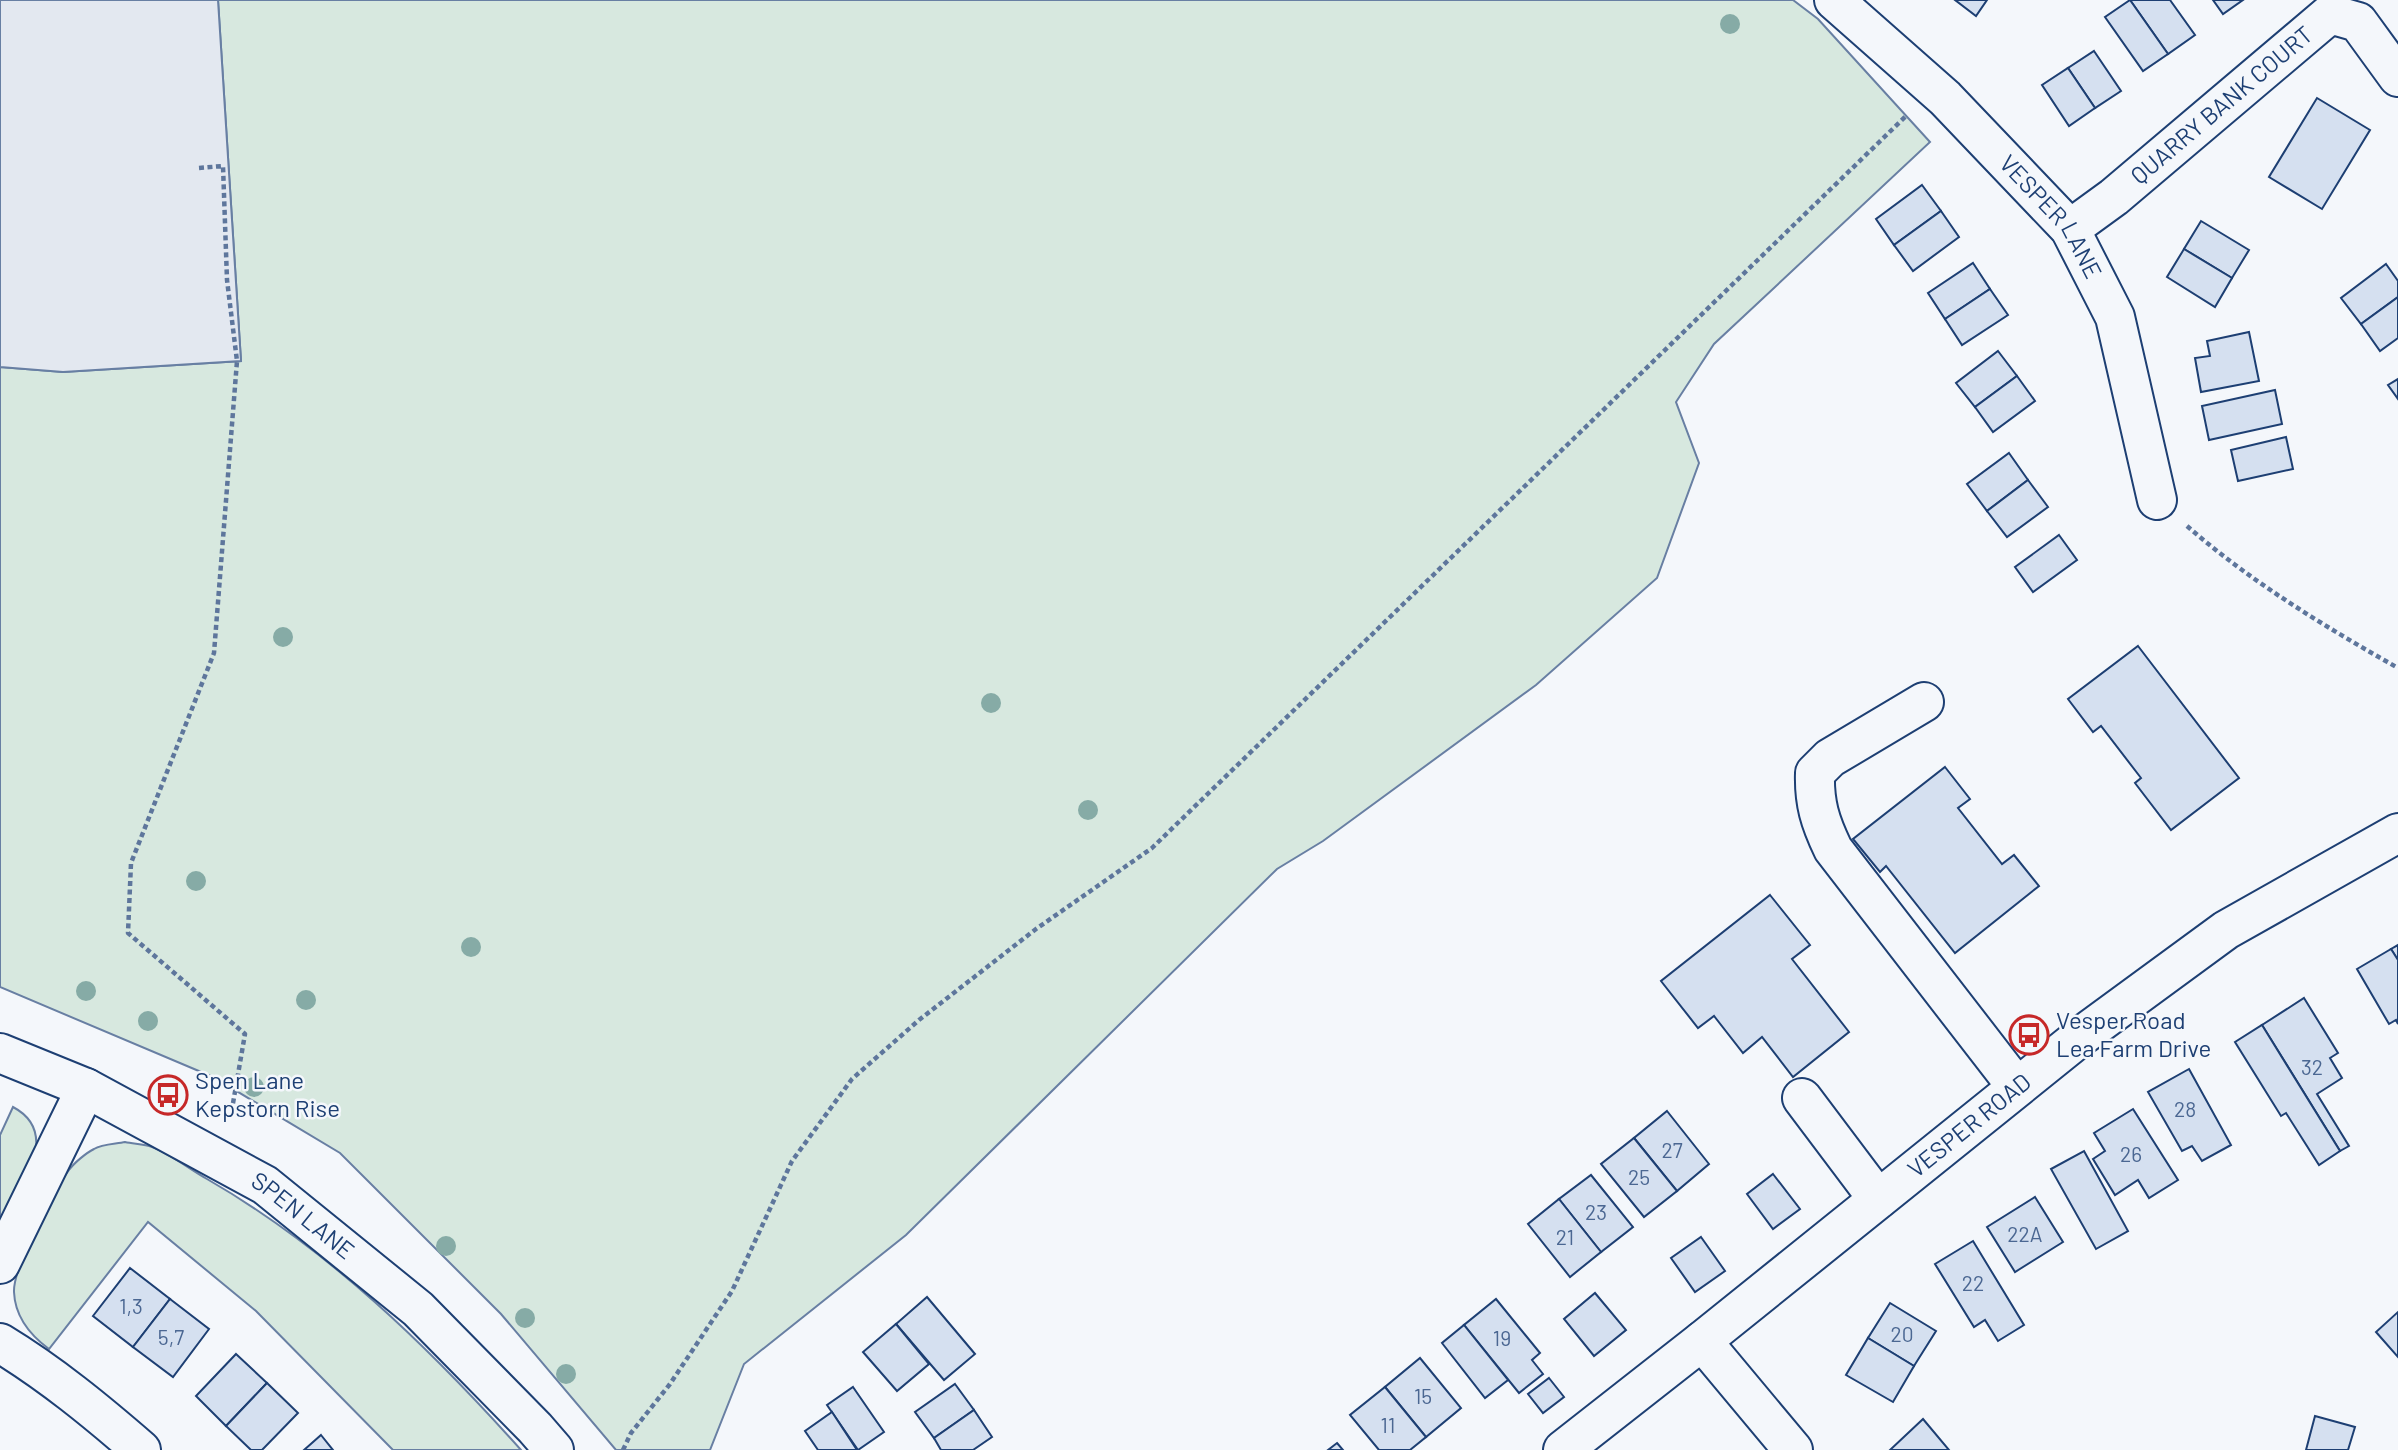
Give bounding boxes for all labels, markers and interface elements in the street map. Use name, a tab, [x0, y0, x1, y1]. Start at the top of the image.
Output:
street label: QUARRY BANK COURT	[2124, 19, 2318, 190]
street label: VESPER LANE	[1994, 148, 2109, 283]
place label: Vesper Road Lea Farm Drive	[2056, 1005, 2211, 1062]
bus stop icon: Vesper Road Lea Farm Drive	[2008, 1014, 2050, 1056]
house number: 32	[2301, 1054, 2323, 1079]
place label: Spen Lane Kepstorn Rise	[195, 1065, 340, 1122]
street label: VESPER ROAD	[1901, 1066, 2036, 1183]
bus stop icon: Spen Lane Kepstorn Rise	[147, 1074, 189, 1116]
house number: 28	[2174, 1096, 2196, 1121]
house number: 27	[1661, 1137, 1683, 1162]
house number: 26	[2120, 1141, 2142, 1166]
house number: 25	[1628, 1164, 1650, 1189]
street label: SPEN LANE	[247, 1165, 361, 1265]
house number: 23	[1585, 1199, 1607, 1224]
house number: 22A	[2007, 1221, 2043, 1246]
house number: 21	[1556, 1224, 1574, 1249]
house number: 22	[1962, 1270, 1984, 1295]
house number: 1,3	[119, 1293, 143, 1318]
house number: 20	[1890, 1321, 1914, 1346]
house number: 5,7	[158, 1324, 184, 1349]
house number: 19	[1493, 1325, 1511, 1350]
house number: 15	[1414, 1383, 1432, 1408]
house number: 11	[1381, 1412, 1395, 1437]

